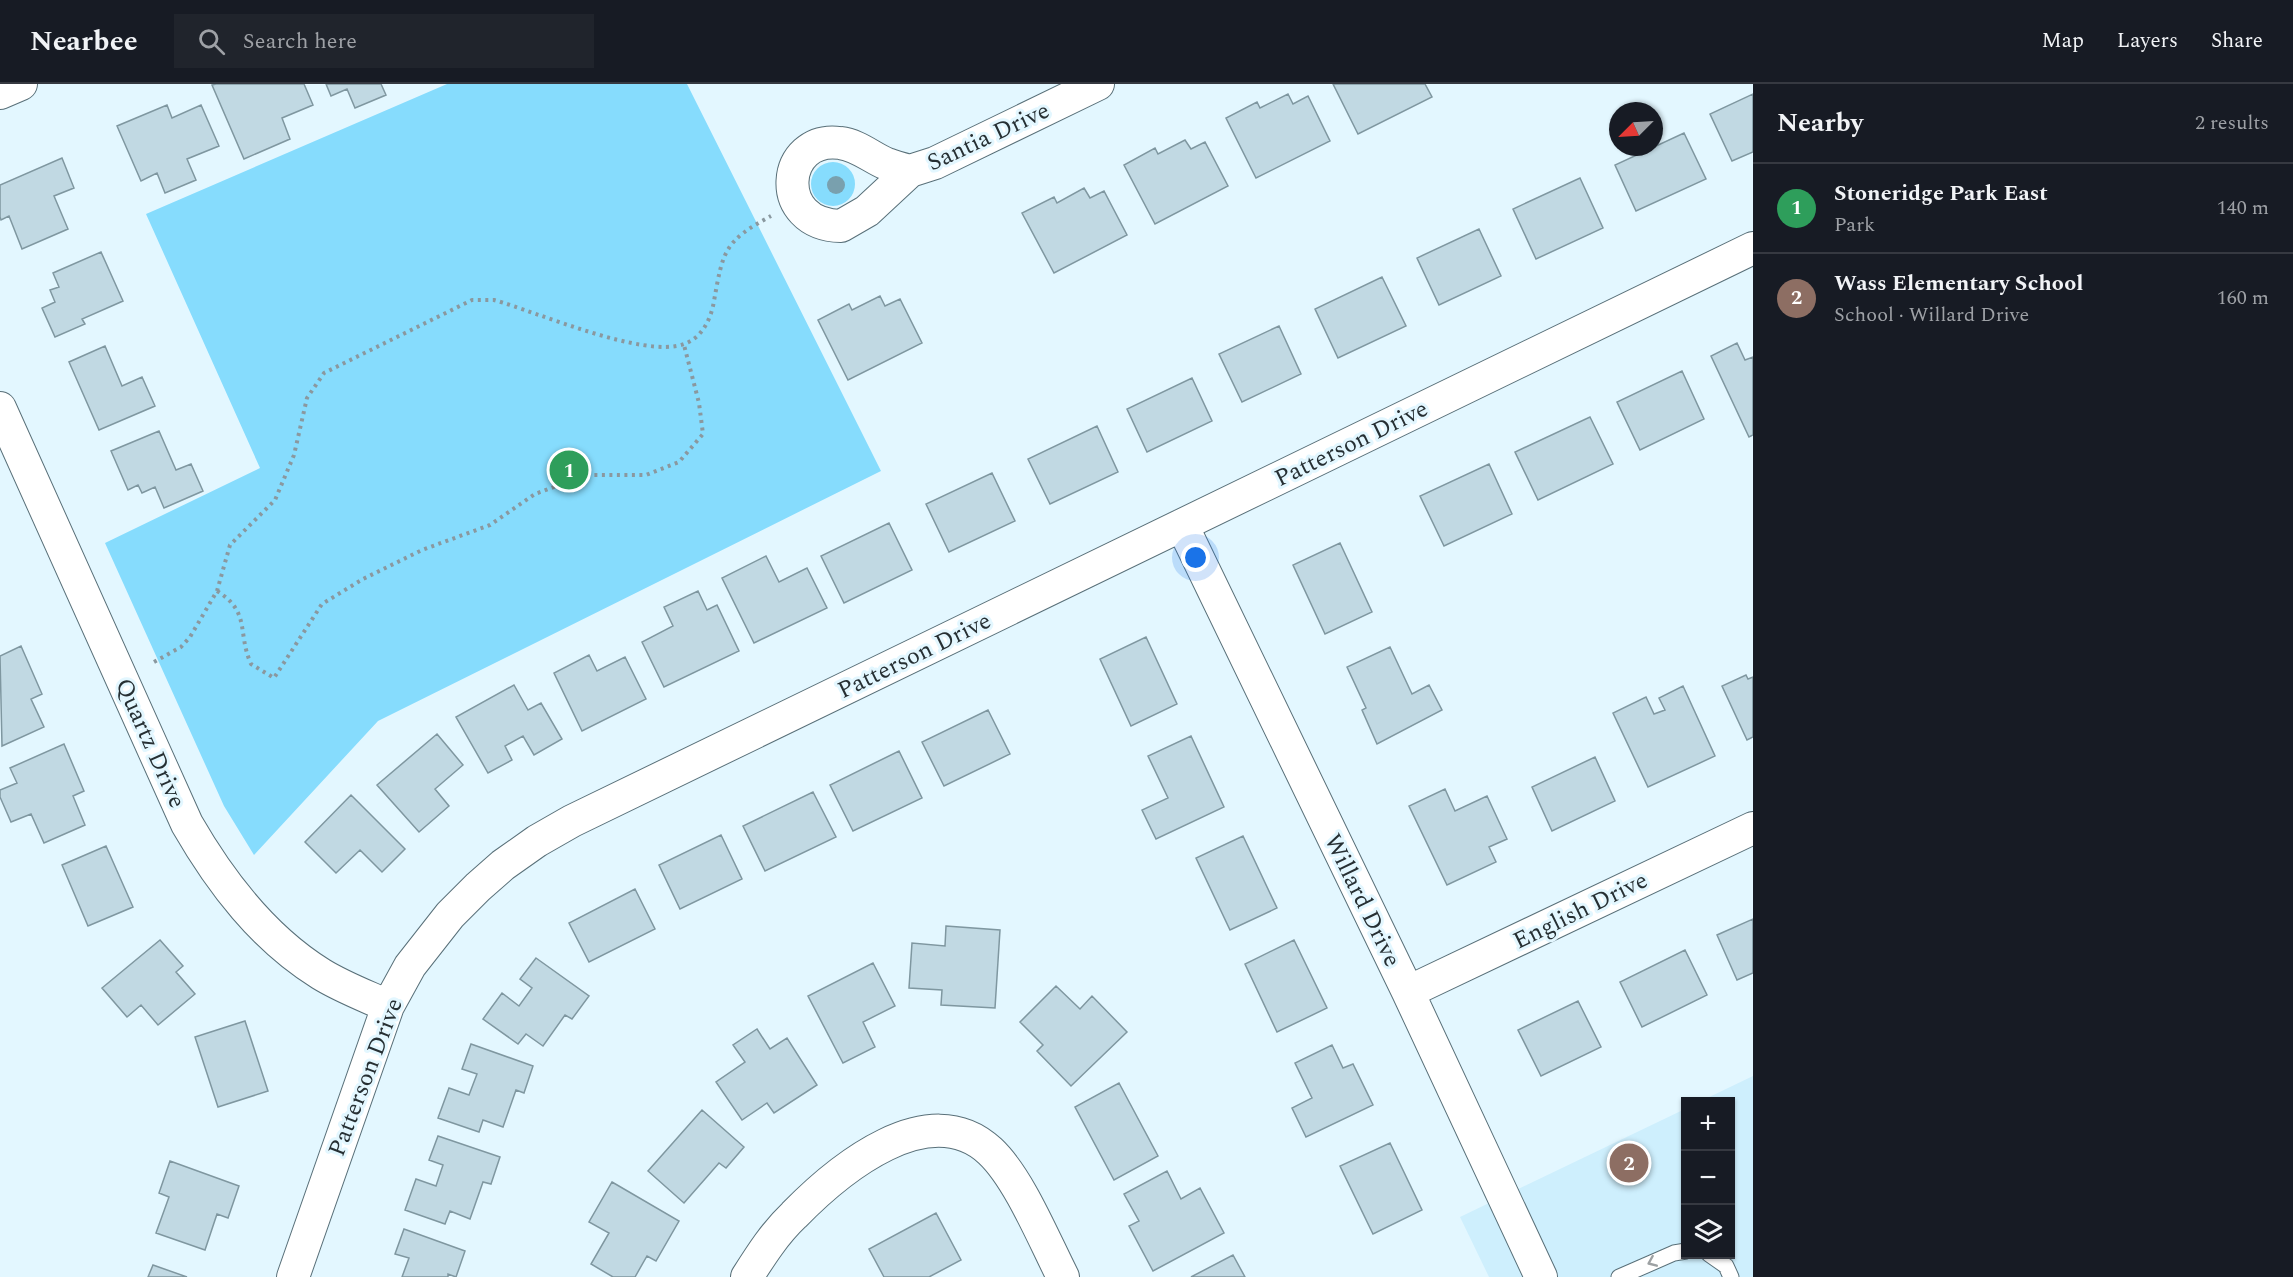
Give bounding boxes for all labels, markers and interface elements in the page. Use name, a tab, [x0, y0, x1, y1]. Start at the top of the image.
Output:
search box	[174, 14, 594, 68]
text: Nearbee	[30, 20, 138, 63]
icon: search	[195, 25, 228, 58]
text: Search here	[243, 25, 357, 58]
text: Map	[2042, 25, 2084, 57]
text: Layers	[2117, 25, 2178, 57]
text: Share	[2211, 25, 2263, 57]
street label: Santia Drive	[921, 93, 1056, 181]
north arrow	[1609, 102, 1663, 156]
text: Nearby	[1777, 103, 1863, 143]
text: 2 results	[2195, 108, 2269, 138]
text: Stoneridge Park East	[1834, 177, 2048, 210]
text: 1	[1791, 193, 1802, 223]
text: 140 m	[2217, 193, 2269, 223]
text: Park	[1834, 210, 1875, 240]
text: Wass Elementary School	[1834, 267, 2083, 300]
text: 2	[1791, 283, 1802, 313]
text: 160 m	[2217, 283, 2269, 313]
text: School · Willard Drive	[1834, 300, 2029, 330]
street label: Patterson Drive	[1269, 391, 1434, 497]
pin: 1	[550, 448, 588, 492]
your location	[1181, 543, 1210, 572]
street label: Patterson Drive	[832, 603, 997, 709]
street label: Quartz Drive	[105, 673, 195, 814]
street label: Willard Drive	[1314, 828, 1410, 973]
street label: English Drive	[1507, 863, 1654, 959]
street label: Patterson Drive	[319, 993, 413, 1162]
map controls	[1681, 1097, 1735, 1259]
button: +	[1681, 1097, 1735, 1151]
pin: 2	[1610, 1140, 1648, 1186]
button: −	[1681, 1151, 1735, 1205]
button: layers	[1681, 1205, 1735, 1259]
one-way arrow	[1647, 1255, 1658, 1267]

